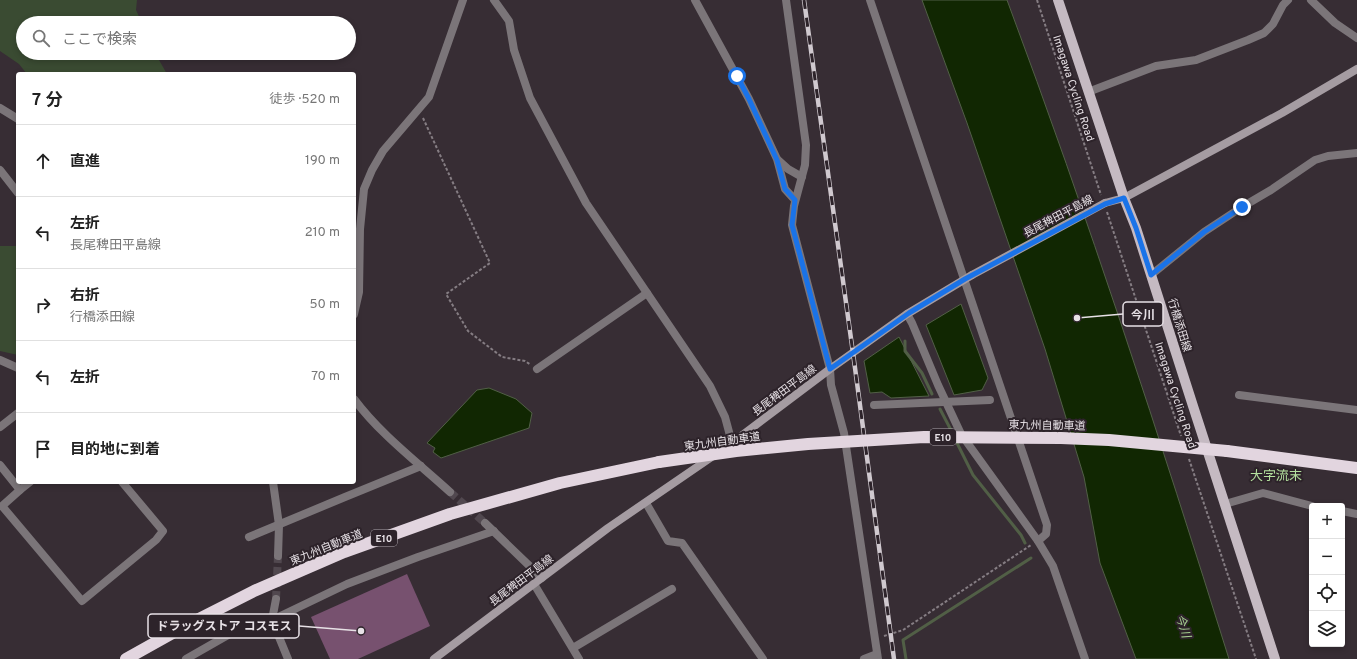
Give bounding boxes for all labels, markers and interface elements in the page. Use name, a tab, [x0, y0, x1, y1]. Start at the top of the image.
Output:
search box	[16, 16, 356, 60]
icon: search	[30, 27, 52, 49]
text: ここで検索	[62, 31, 137, 50]
street label: Imagawa Cycling Road	[1049, 33, 1097, 143]
route start	[728, 67, 746, 85]
text: 7 分	[32, 90, 62, 112]
text: 徒歩 · 520 m	[270, 92, 340, 108]
icon: ahead	[32, 150, 54, 172]
text: 直進	[70, 153, 100, 172]
text: 190 m	[305, 153, 340, 169]
street label: 長尾稗田平島線	[1021, 193, 1096, 241]
route end	[1233, 198, 1251, 216]
text: 左折	[70, 215, 100, 234]
icon: left	[32, 222, 54, 244]
text: 210 m	[305, 225, 340, 241]
text: 長尾稗田平島線	[70, 238, 161, 254]
text: 右折	[70, 287, 100, 306]
icon: right	[32, 294, 54, 316]
text: 50 m	[310, 297, 340, 313]
street label: 行橋添田線	[1164, 297, 1194, 354]
callout: 今川	[1123, 302, 1163, 326]
text: 今川	[1131, 308, 1155, 324]
text: 行橋添田線	[70, 310, 135, 326]
street label: Imagawa Cycling Road	[1151, 340, 1199, 450]
street label: 長尾稗田平島線	[750, 362, 820, 420]
icon: left	[32, 366, 54, 388]
text: 左折	[70, 369, 100, 388]
text: 70 m	[311, 369, 340, 385]
street label: 東九州自動車道	[1008, 418, 1086, 434]
road number: E10	[930, 429, 956, 445]
street label: 東九州自動車道	[683, 430, 761, 454]
icon: arrive	[32, 438, 54, 460]
text: 目的地に到着	[70, 441, 160, 460]
district label: 大字流末	[1250, 469, 1302, 485]
map controls	[1309, 503, 1345, 647]
button: +	[1309, 503, 1345, 539]
street label: 東九州自動車道	[288, 527, 365, 569]
road number: E10	[371, 530, 397, 546]
button: −	[1309, 539, 1345, 575]
street label: 長尾稗田平島線	[487, 552, 557, 610]
button: locate	[1309, 575, 1345, 611]
button: layers	[1309, 611, 1345, 647]
water label: 今川	[1171, 612, 1194, 642]
callout: ドラッグストア コスモス	[148, 614, 299, 638]
text: ドラッグストア コスモス	[156, 619, 292, 635]

